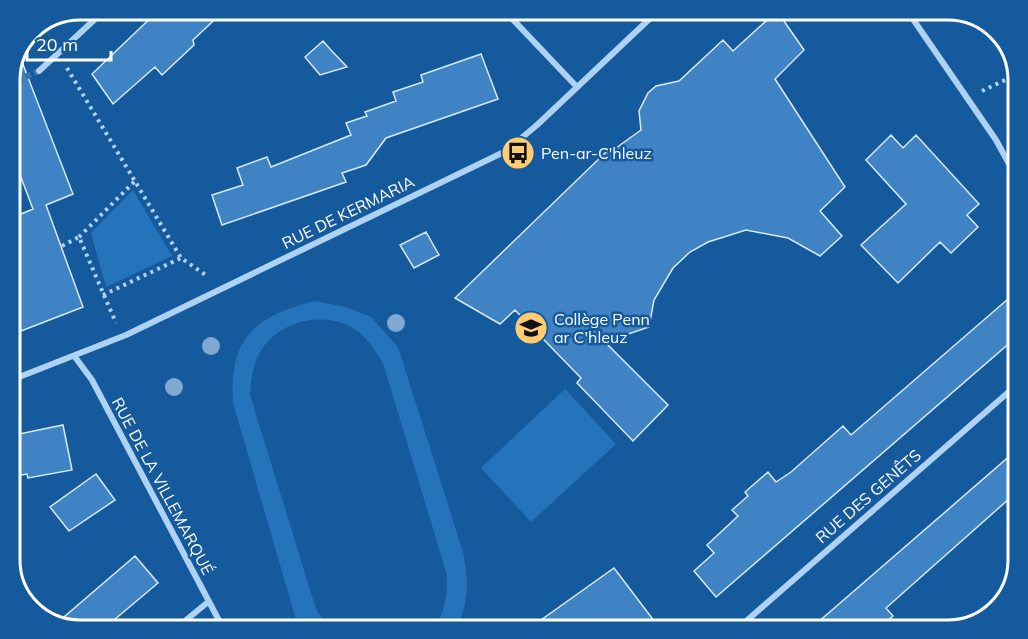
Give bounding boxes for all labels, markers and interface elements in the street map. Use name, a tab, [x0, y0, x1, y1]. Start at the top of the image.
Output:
scale bar	[27, 24, 111, 62]
text: 20 m	[36, 33, 78, 56]
bus stop icon: Pen-ar-C'hleuz	[500, 135, 536, 171]
place label: Pen-ar-C'hleuz	[541, 143, 652, 163]
street label: RUE DE KERMARIA	[278, 171, 418, 253]
place label: Collège Penn ar C'hleuz	[554, 309, 650, 347]
school or university icon: Collège Penn ar C'hleuz	[513, 310, 549, 346]
street label: RUE DE LA VILLEMARQUÉ	[108, 394, 218, 578]
street label: RUE DES GENÊTS	[811, 445, 925, 547]

